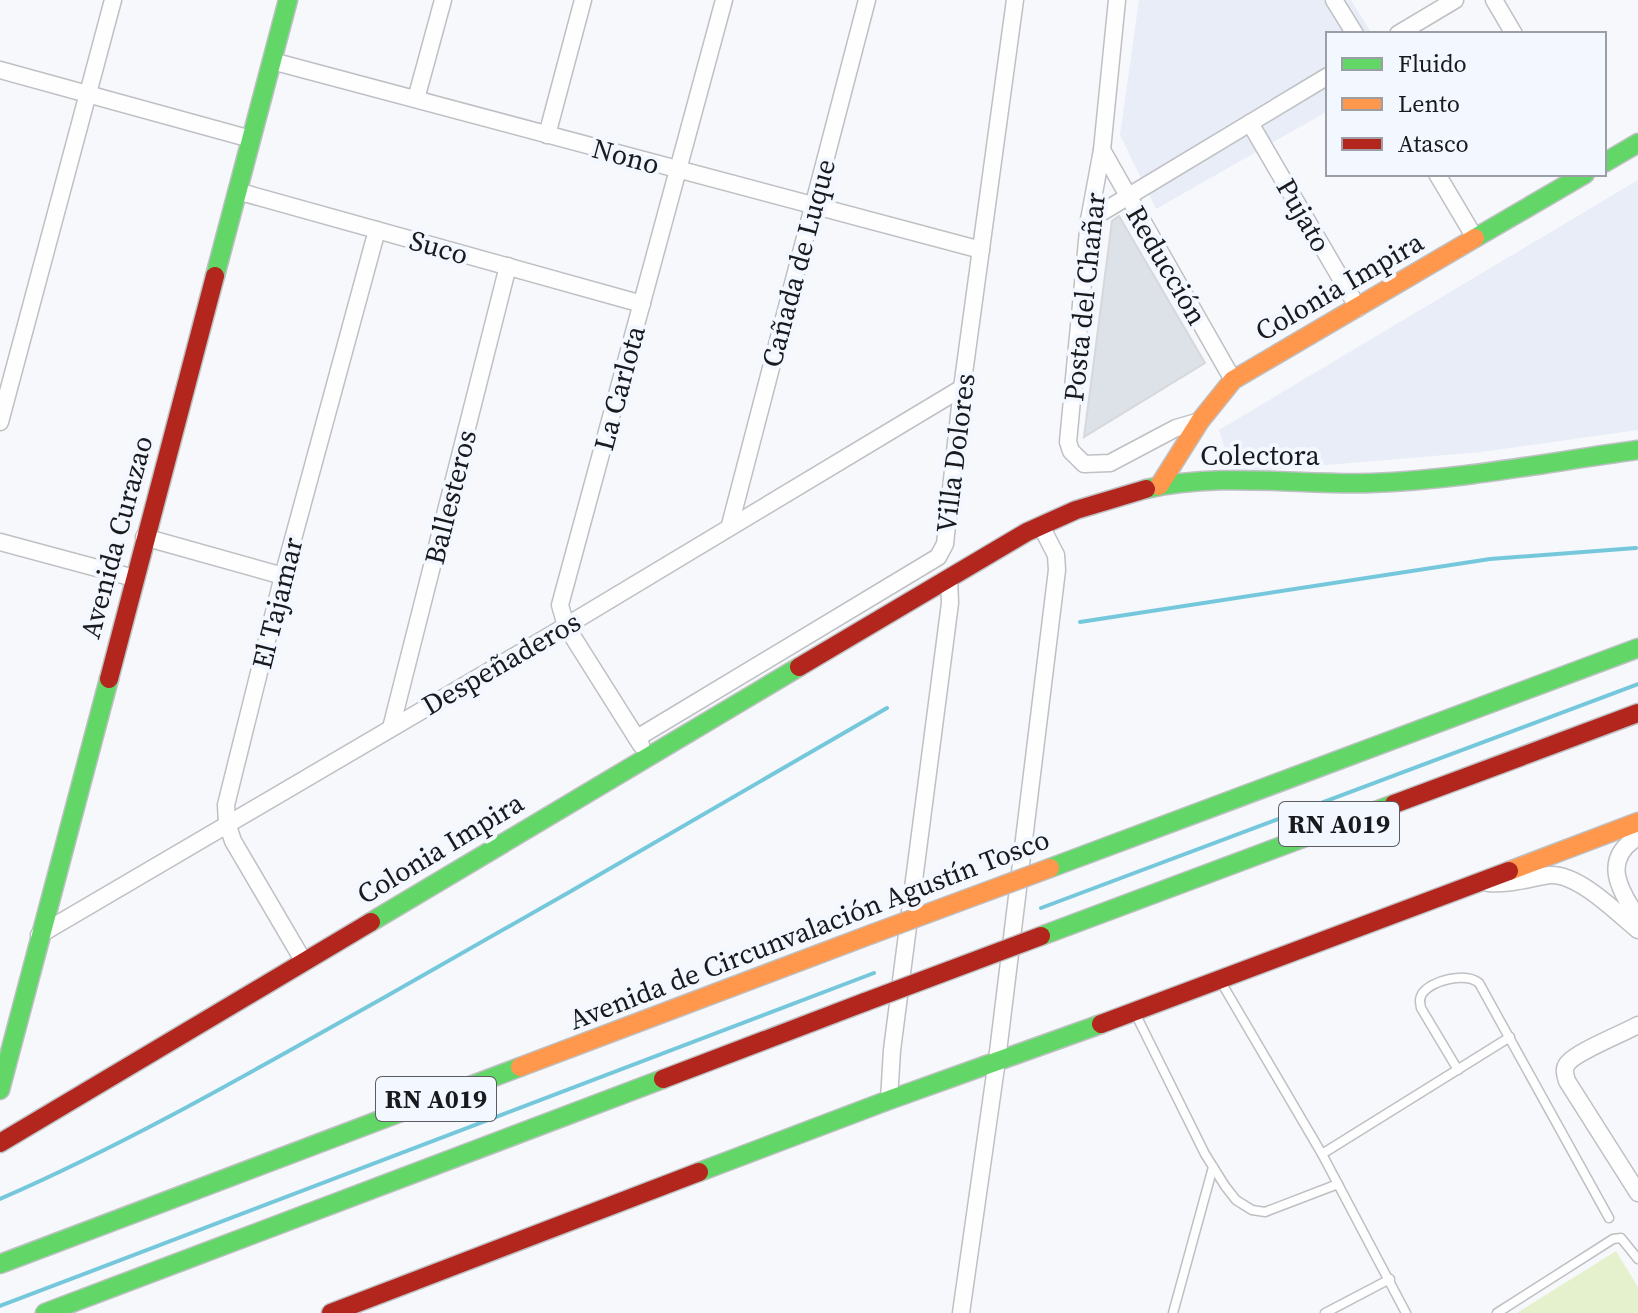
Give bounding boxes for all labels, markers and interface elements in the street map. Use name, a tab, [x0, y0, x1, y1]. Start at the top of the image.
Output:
legend	[1326, 32, 1606, 176]
text: Fluido	[1398, 47, 1467, 80]
text: Lento	[1398, 87, 1460, 120]
text: Atasco	[1398, 127, 1469, 160]
street label: Nono	[588, 129, 664, 183]
street label: Cañada de Luque	[752, 155, 844, 371]
street label: Pujato	[1268, 171, 1340, 259]
street label: Posta del Chañar	[1054, 191, 1114, 403]
street label: Reducción	[1118, 198, 1216, 332]
street label: Suco	[405, 221, 473, 273]
street label: Colonia Impira	[1248, 222, 1431, 350]
street label: La Carlota	[584, 321, 654, 455]
street label: Villa Dolores	[926, 371, 984, 535]
street label: Ballesteros	[415, 426, 485, 568]
street label: Avenida Curazao	[71, 431, 161, 643]
street label: Colectora	[1200, 436, 1320, 474]
street label: El Tajamar	[242, 533, 312, 673]
street label: Despeñaderos	[415, 602, 587, 724]
street label: Colonia Impira	[350, 783, 531, 913]
road number: RN A019	[1279, 802, 1399, 846]
street label: Avenida de Circunvalación Agustín Tosco	[563, 820, 1055, 1038]
road number: RN A019	[376, 1077, 496, 1121]

